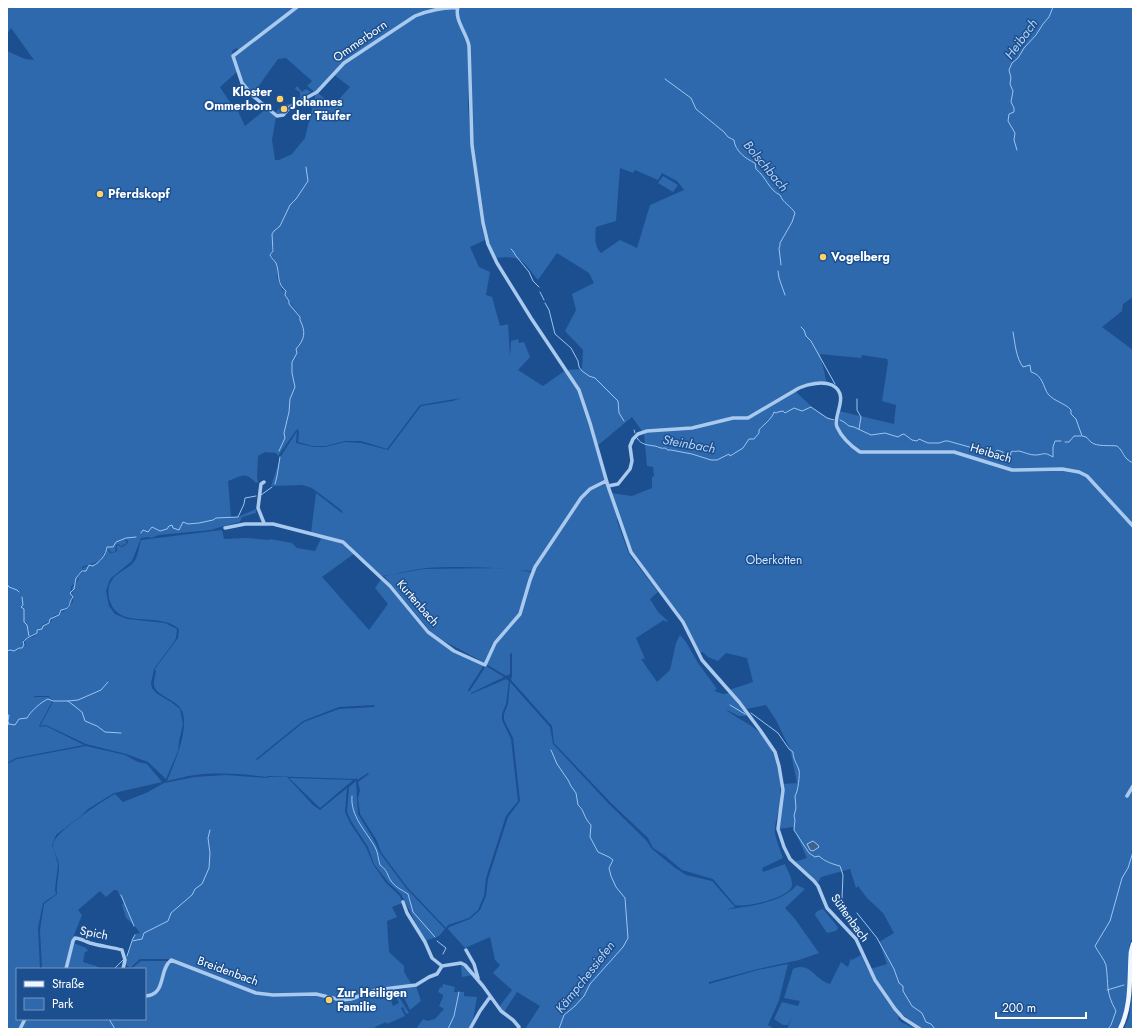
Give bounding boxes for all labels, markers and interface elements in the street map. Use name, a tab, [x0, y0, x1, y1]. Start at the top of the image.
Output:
water label: Heibach	[1000, 15, 1042, 63]
street label: Ommerborn	[329, 16, 391, 66]
place label: Kloster Ommerborn	[204, 83, 272, 115]
place label: Johannes der Täufer	[290, 93, 351, 125]
marker: Kloster Ommerborn	[275, 94, 285, 104]
marker: Johannes der Täufer	[279, 104, 289, 114]
water label: Bolschbach	[739, 136, 793, 196]
place label: Pferdskopf	[108, 185, 171, 203]
marker: Pferdskopf	[95, 189, 105, 199]
place label: Vogelberg	[830, 248, 890, 266]
marker: Vogelberg	[818, 252, 828, 262]
water label: Steinbach	[661, 430, 717, 458]
street label: Heibach	[968, 438, 1014, 468]
park label: Oberkotten	[746, 551, 802, 569]
street label: Kurtenbach	[393, 576, 443, 630]
street label: Süttenbach	[826, 890, 874, 946]
street label: Spich	[78, 921, 110, 945]
water label: Kämpchessiefen	[551, 937, 620, 1017]
street label: Breidenbach	[195, 952, 261, 990]
legend	[16, 968, 146, 1020]
text: Straße	[52, 975, 84, 993]
place label: Zur Heiligen Familie	[337, 984, 407, 1016]
scale bar	[996, 994, 1086, 1020]
text: Park	[52, 995, 74, 1013]
marker: Zur Heiligen Familie	[324, 995, 334, 1005]
text: 200 m	[1002, 999, 1036, 1017]

